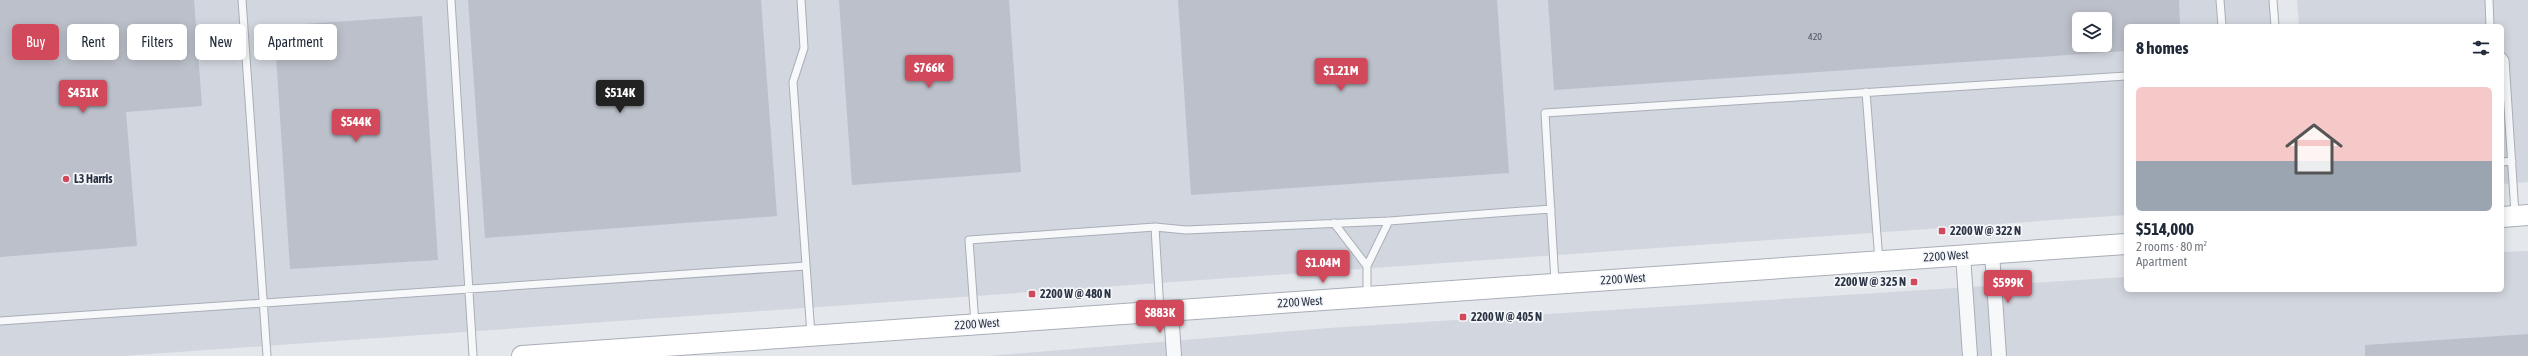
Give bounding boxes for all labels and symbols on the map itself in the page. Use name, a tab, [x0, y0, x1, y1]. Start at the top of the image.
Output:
house number: 420	[1808, 31, 1822, 42]
pin: $766K	[901, 55, 957, 89]
pin: $1.21M	[1308, 58, 1374, 92]
pin: $451K	[55, 80, 111, 114]
pin: $514K	[592, 80, 648, 114]
pin: $544K	[328, 109, 384, 143]
place label: L3 Harris	[74, 172, 113, 186]
marker: L3 Harris	[61, 174, 71, 184]
place label: 2200 W @ 322 N	[1950, 224, 2021, 238]
marker: 2200 W @ 322 N	[1937, 226, 1947, 236]
street label: 2200 West	[1923, 247, 1970, 265]
pin: $1.04M	[1290, 250, 1356, 284]
street label: 2200 West	[1600, 270, 1647, 288]
pin: $599K	[1980, 270, 2036, 304]
place label: 2200 W @ 325 N	[1835, 275, 1906, 289]
marker: 2200 W @ 325 N	[1909, 277, 1919, 287]
place label: 2200 W @ 480 N	[1040, 287, 1111, 301]
marker: 2200 W @ 480 N	[1027, 289, 1037, 299]
street label: 2200 West	[1277, 293, 1324, 311]
pin: $883K	[1132, 300, 1188, 334]
place label: 2200 W @ 405 N	[1471, 310, 1542, 324]
marker: 2200 W @ 405 N	[1458, 312, 1468, 322]
street label: 2200 West	[954, 315, 1001, 333]

